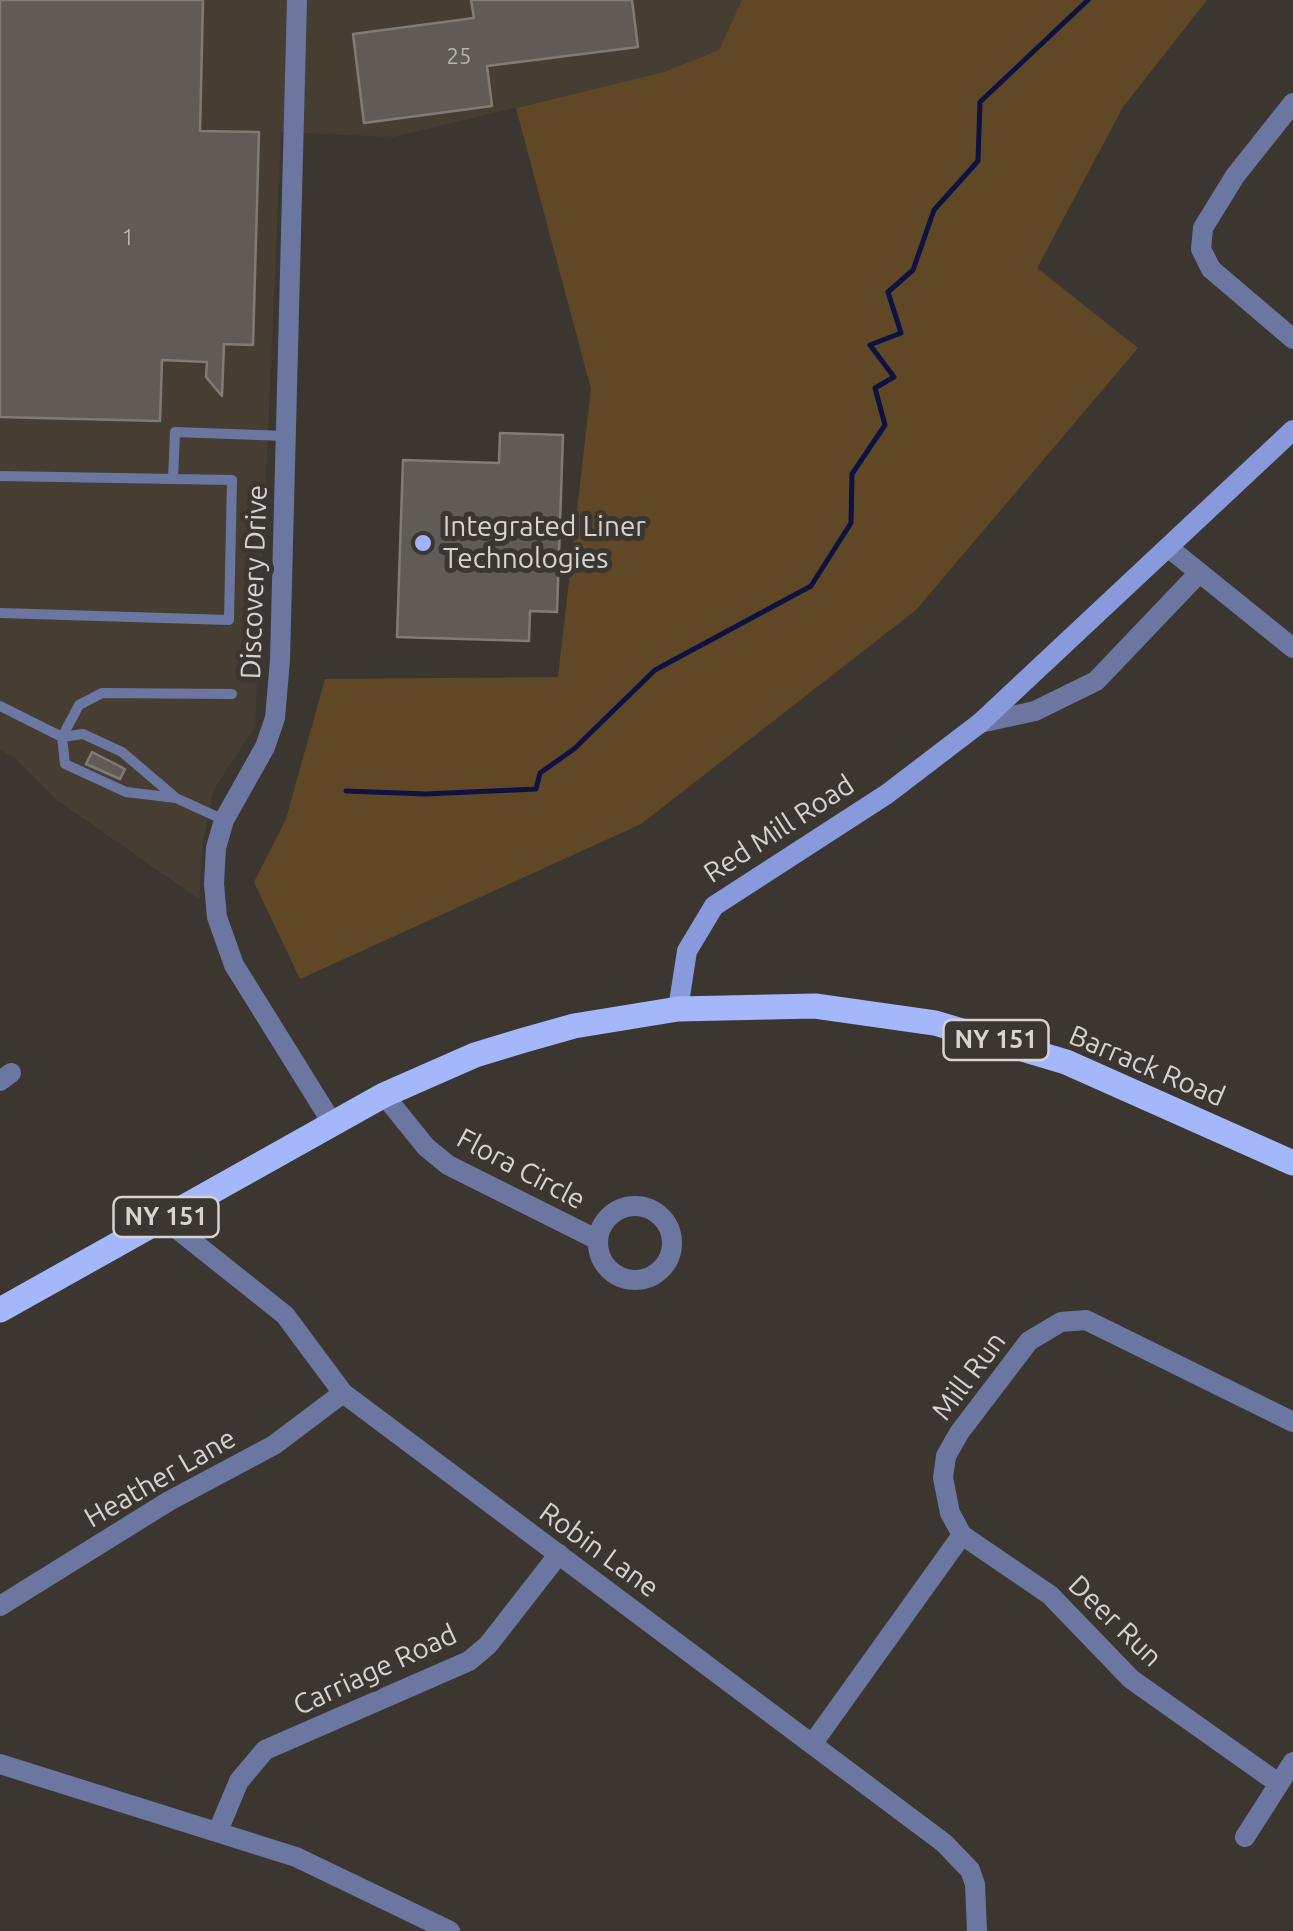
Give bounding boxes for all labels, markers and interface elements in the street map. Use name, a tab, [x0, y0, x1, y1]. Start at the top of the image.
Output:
house number: 25	[447, 44, 471, 70]
house number: 1	[122, 225, 134, 251]
street label: Discovery Drive	[234, 484, 274, 680]
place label: Integrated Liner Technologies	[443, 510, 646, 576]
marker: Integrated Liner Technologies	[412, 532, 434, 554]
street label: Red Mill Road	[698, 768, 860, 890]
street label: Barrack Road	[1064, 1018, 1230, 1114]
road number: NY 151	[944, 1020, 1048, 1060]
street label: Flora Circle	[451, 1121, 591, 1217]
road number: NY 151	[114, 1197, 218, 1237]
street label: Mill Run	[925, 1325, 1013, 1427]
street label: Heather Lane	[78, 1421, 242, 1535]
street label: Robin Lane	[533, 1495, 665, 1605]
street label: Deer Run	[1061, 1568, 1169, 1674]
street label: Carriage Road	[288, 1617, 462, 1723]

